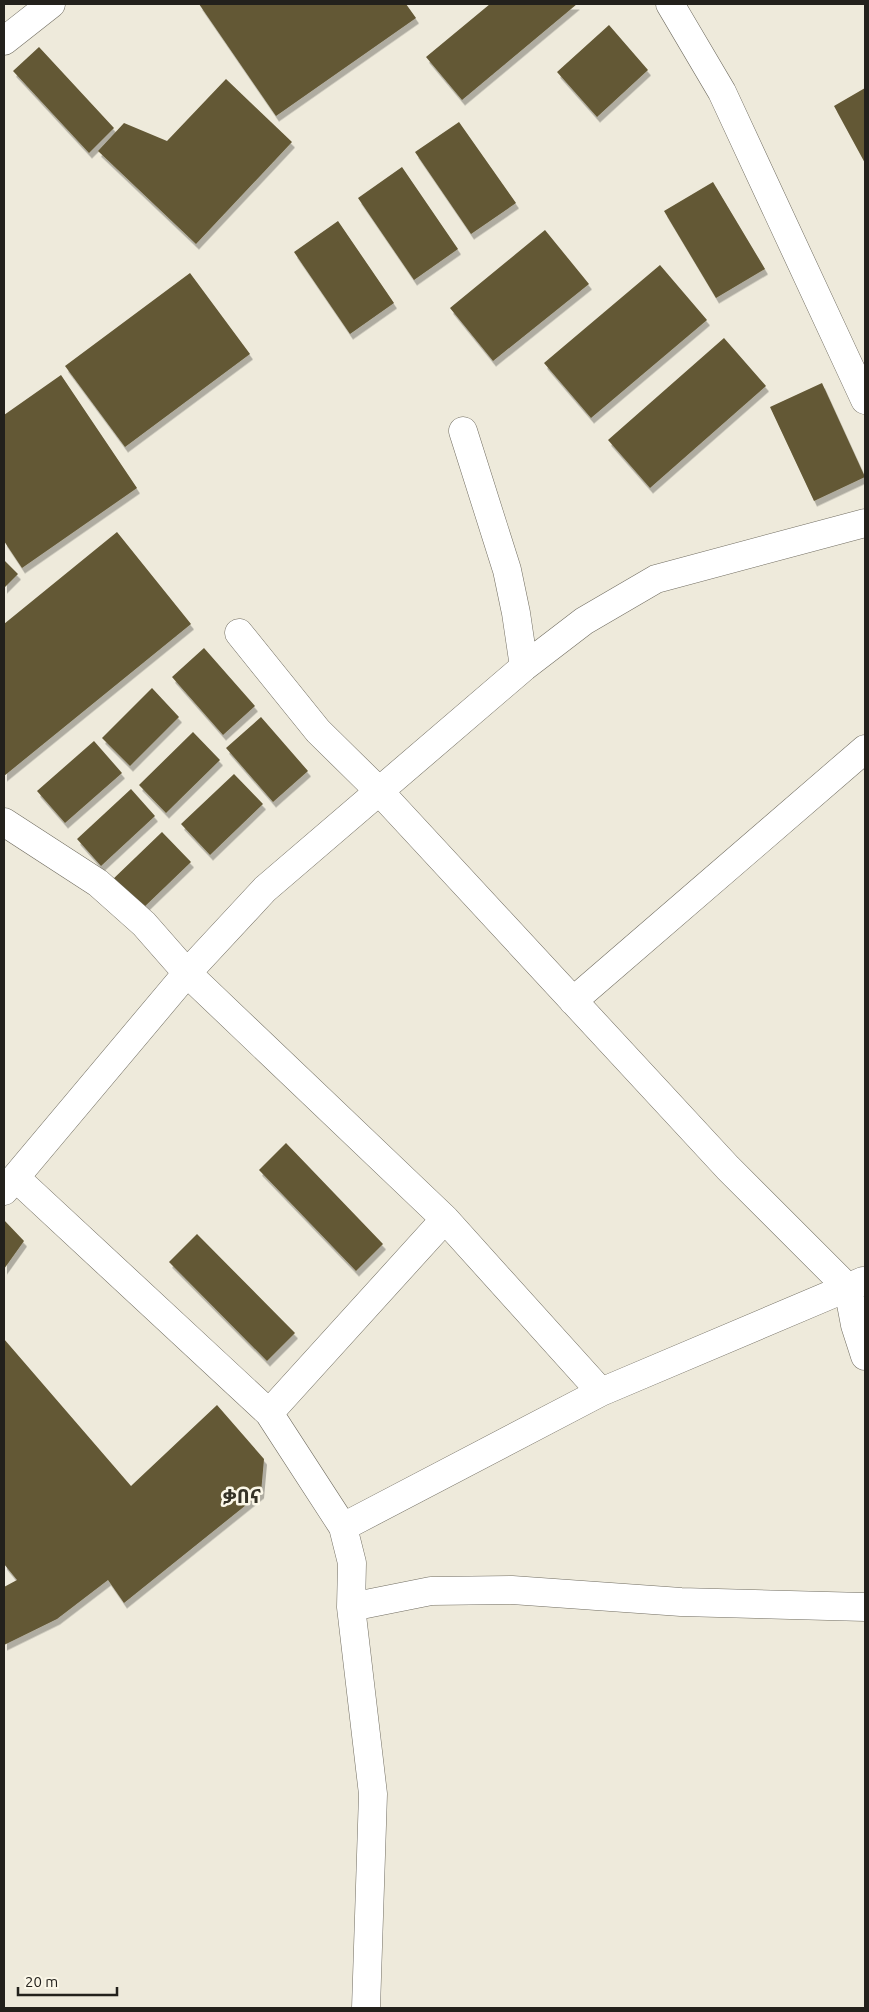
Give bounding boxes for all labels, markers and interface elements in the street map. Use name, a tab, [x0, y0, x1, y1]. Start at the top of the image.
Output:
district label: ቃበና	[223, 1484, 261, 1507]
scale bar	[18, 1964, 116, 1996]
text: 20 m	[25, 1973, 58, 1990]

